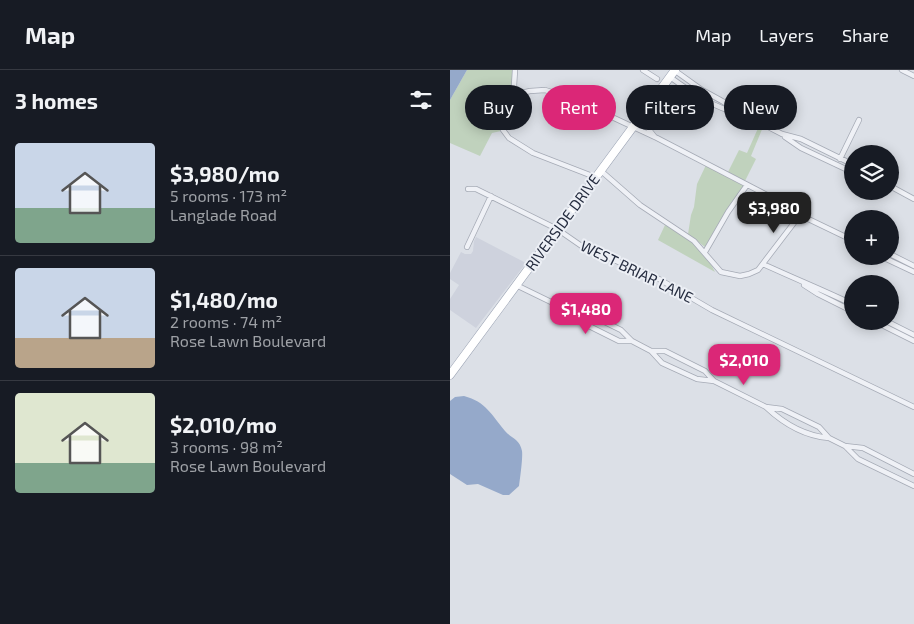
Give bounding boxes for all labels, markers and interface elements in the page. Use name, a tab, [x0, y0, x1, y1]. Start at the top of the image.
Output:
text: Map	[25, 20, 75, 49]
text: Map	[695, 24, 731, 46]
text: Layers	[759, 24, 814, 46]
text: Share	[842, 24, 889, 46]
chip: Buy	[465, 85, 532, 130]
chip: Rent	[542, 85, 616, 130]
chip: Filters	[626, 85, 714, 130]
chip: New	[724, 85, 797, 130]
icon: filters	[407, 86, 435, 114]
text: 3 homes	[15, 88, 98, 113]
map controls	[844, 145, 899, 330]
button: layers	[844, 145, 899, 200]
text: $3,980/mo	[170, 161, 280, 186]
icon: home	[55, 163, 115, 223]
street label: RIVERSIDE DRIVE	[521, 170, 603, 274]
text: 5 rooms · 173 m²	[170, 186, 287, 205]
pin: $3,980	[733, 191, 815, 234]
text: $3,980	[748, 198, 800, 217]
text: Langlade Road	[170, 205, 277, 224]
button: +	[844, 210, 899, 265]
street label: WEST BRIAR LANE	[578, 236, 696, 306]
button: −	[844, 275, 899, 330]
text: $1,480/mo	[170, 287, 278, 312]
icon: home	[55, 288, 115, 348]
pin: $1,480	[545, 292, 627, 335]
text: $1,480	[561, 299, 611, 318]
text: 2 rooms · 74 m²	[170, 312, 282, 331]
text: Rose Lawn Boulevard	[170, 331, 326, 350]
pin: $2,010	[703, 344, 785, 386]
text: $2,010	[719, 350, 769, 369]
text: $2,010/mo	[170, 412, 277, 437]
icon: home	[55, 413, 115, 473]
text: 3 rooms · 98 m²	[170, 437, 283, 456]
text: Rose Lawn Boulevard	[170, 456, 326, 475]

